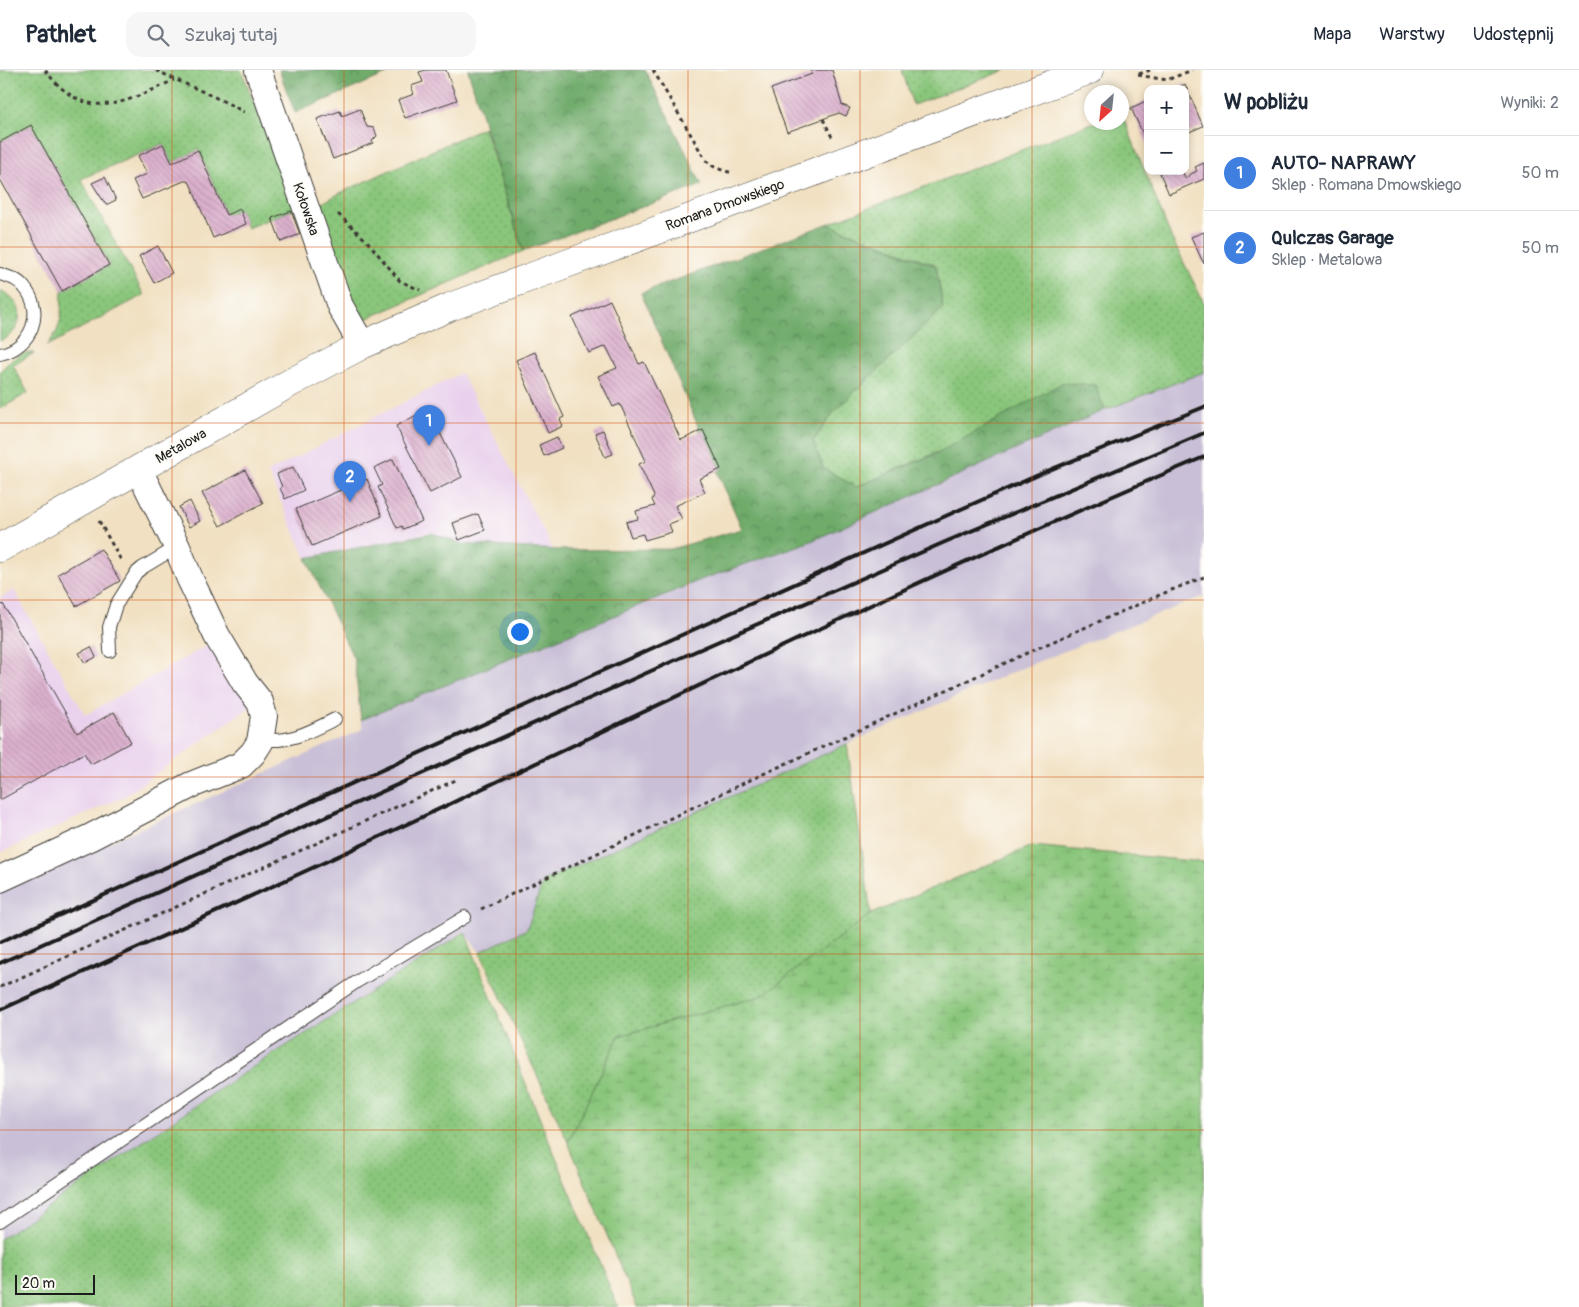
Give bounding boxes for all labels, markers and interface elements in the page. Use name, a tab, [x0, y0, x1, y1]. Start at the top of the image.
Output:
search box	[126, 12, 476, 57]
text: Pathlet	[25, 20, 96, 49]
icon: search	[144, 21, 172, 49]
text: Szukaj tutaj	[184, 23, 278, 47]
text: Mapa	[1313, 23, 1351, 46]
text: Warstwy	[1379, 23, 1445, 46]
text: Udostępnij	[1473, 23, 1554, 46]
north arrow	[1084, 85, 1129, 130]
map controls	[1144, 85, 1189, 175]
button: +	[1144, 85, 1189, 130]
text: W pobliżu	[1224, 89, 1308, 116]
text: Wyniki: 2	[1500, 93, 1559, 113]
button: −	[1144, 130, 1189, 175]
text: AUTO- NAPRAWY	[1271, 151, 1416, 175]
text: 1	[1237, 163, 1243, 183]
text: 50 m	[1522, 163, 1559, 183]
street label: Romana Dmowskiego	[663, 175, 787, 234]
text: Sklep · Romana Dmowskiego	[1271, 175, 1462, 195]
street label: Kołowska	[289, 180, 323, 238]
text: Qulczas Garage	[1271, 226, 1394, 250]
text: 2	[1236, 238, 1244, 258]
text: 50 m	[1522, 238, 1559, 258]
text: Sklep · Metalowa	[1271, 250, 1382, 270]
pin: 1	[413, 405, 445, 446]
street label: Metalowa	[153, 425, 209, 467]
pin: 2	[334, 461, 366, 502]
your location	[507, 619, 533, 645]
scale bar	[15, 1272, 95, 1295]
text: 20 m	[22, 1275, 55, 1292]

